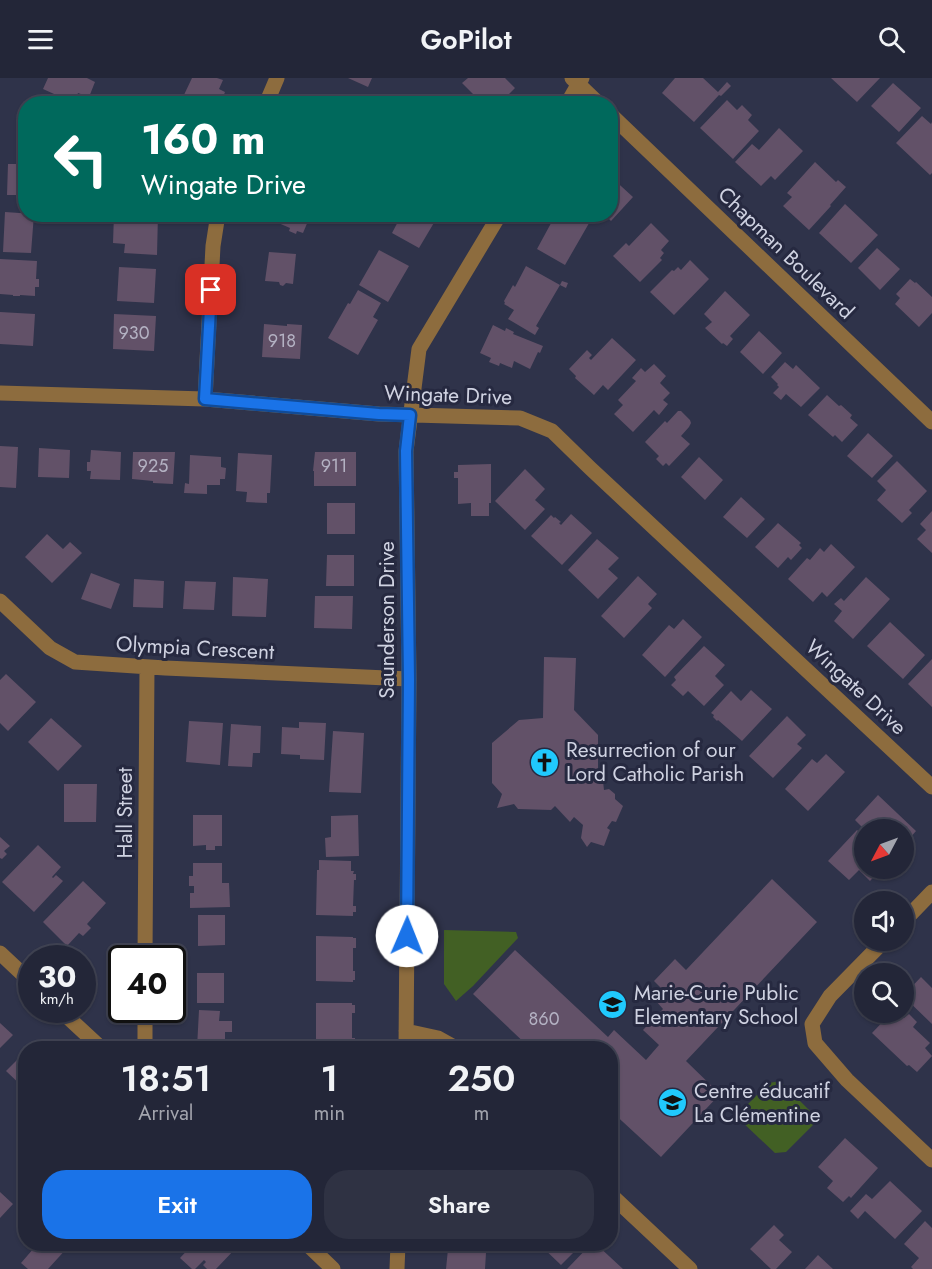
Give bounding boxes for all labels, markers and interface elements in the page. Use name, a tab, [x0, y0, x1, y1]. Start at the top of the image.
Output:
text: GoPilot	[420, 20, 512, 59]
icon: menu	[24, 23, 57, 56]
icon: search	[875, 23, 908, 56]
text: 160 m	[141, 109, 265, 170]
icon: left	[42, 120, 120, 198]
text: Wingate Drive	[141, 165, 306, 204]
street label: Chapman Boulevard	[711, 180, 861, 326]
pin	[185, 264, 236, 315]
icon: arrive	[194, 273, 227, 306]
house number: 930	[119, 320, 150, 346]
house number: 918	[268, 328, 296, 354]
street label: Wingate Drive	[383, 378, 513, 412]
house number: 925	[138, 453, 168, 479]
house number: 911	[321, 453, 347, 479]
street label: Saunderson Drive	[372, 541, 402, 699]
street label: Olympia Crescent	[115, 629, 275, 667]
street label: Wingate Drive	[799, 632, 913, 742]
place label: Resurrection of our Lord Catholic Parish	[566, 735, 744, 789]
church icon: Resurrection of our Lord Catholic Parish	[529, 746, 561, 778]
street label: Hall Street	[110, 767, 140, 859]
north arrow	[854, 819, 914, 879]
map controls	[854, 819, 914, 1023]
button: sound	[854, 891, 914, 951]
position arrow	[375, 904, 439, 968]
speed limit sign: 40	[108, 945, 186, 1023]
text: 30	[38, 955, 76, 998]
button: search	[854, 963, 914, 1023]
place label: Marie-Curie Public Elementary School	[634, 978, 799, 1032]
text: km/h	[40, 988, 74, 1010]
school or university icon: Marie-Curie Public Elementary School	[597, 989, 629, 1021]
house number: 860	[529, 1006, 560, 1032]
text: 18:51	[120, 1052, 211, 1104]
text: 1	[320, 1052, 338, 1104]
text: 250	[447, 1052, 516, 1104]
place label: Centre éducatif La Clémentine	[694, 1076, 831, 1130]
school or university icon: Centre éducatif La Clémentine	[657, 1087, 689, 1119]
text: Arrival	[138, 1099, 193, 1128]
text: min	[314, 1099, 345, 1128]
text: m	[474, 1099, 489, 1128]
button: Exit	[42, 1170, 312, 1239]
button: Share	[324, 1170, 594, 1239]

